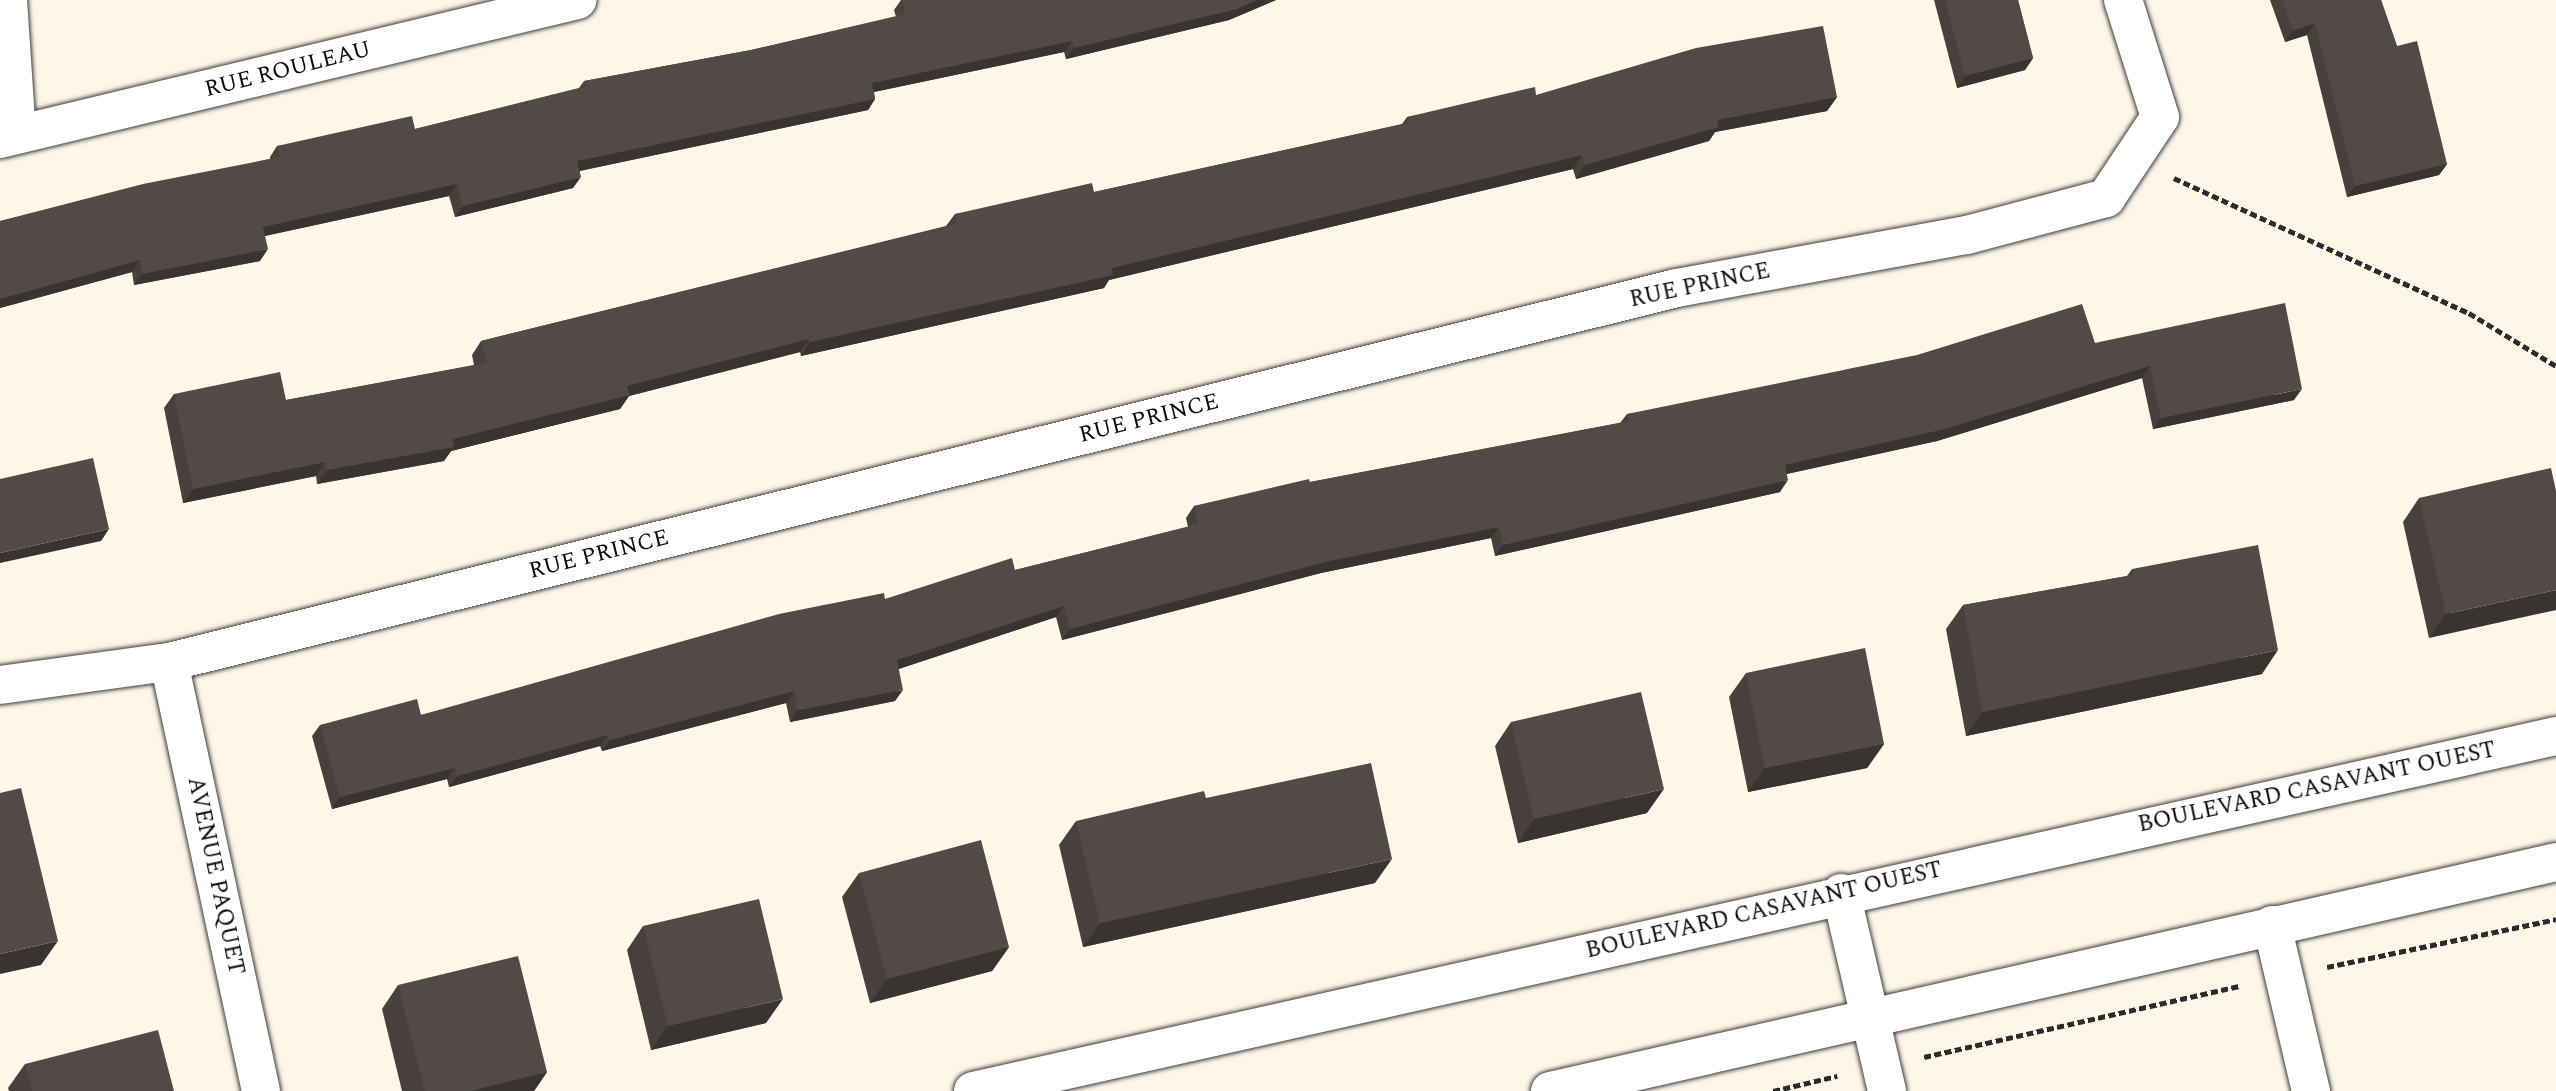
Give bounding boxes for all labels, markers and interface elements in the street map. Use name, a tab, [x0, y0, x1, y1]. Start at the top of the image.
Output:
street label: RUE ROULEAU	[202, 36, 374, 104]
street label: RUE PRINCE	[1627, 258, 1773, 314]
street label: RUE PRINCE	[1076, 388, 1222, 450]
street label: RUE PRINCE	[526, 524, 672, 586]
street label: BOULEVARD CASAVANT OUEST	[2136, 737, 2498, 839]
street label: AVENUE PAQUET	[181, 775, 249, 977]
street label: BOULEVARD CASAVANT OUEST	[1583, 857, 1945, 965]

